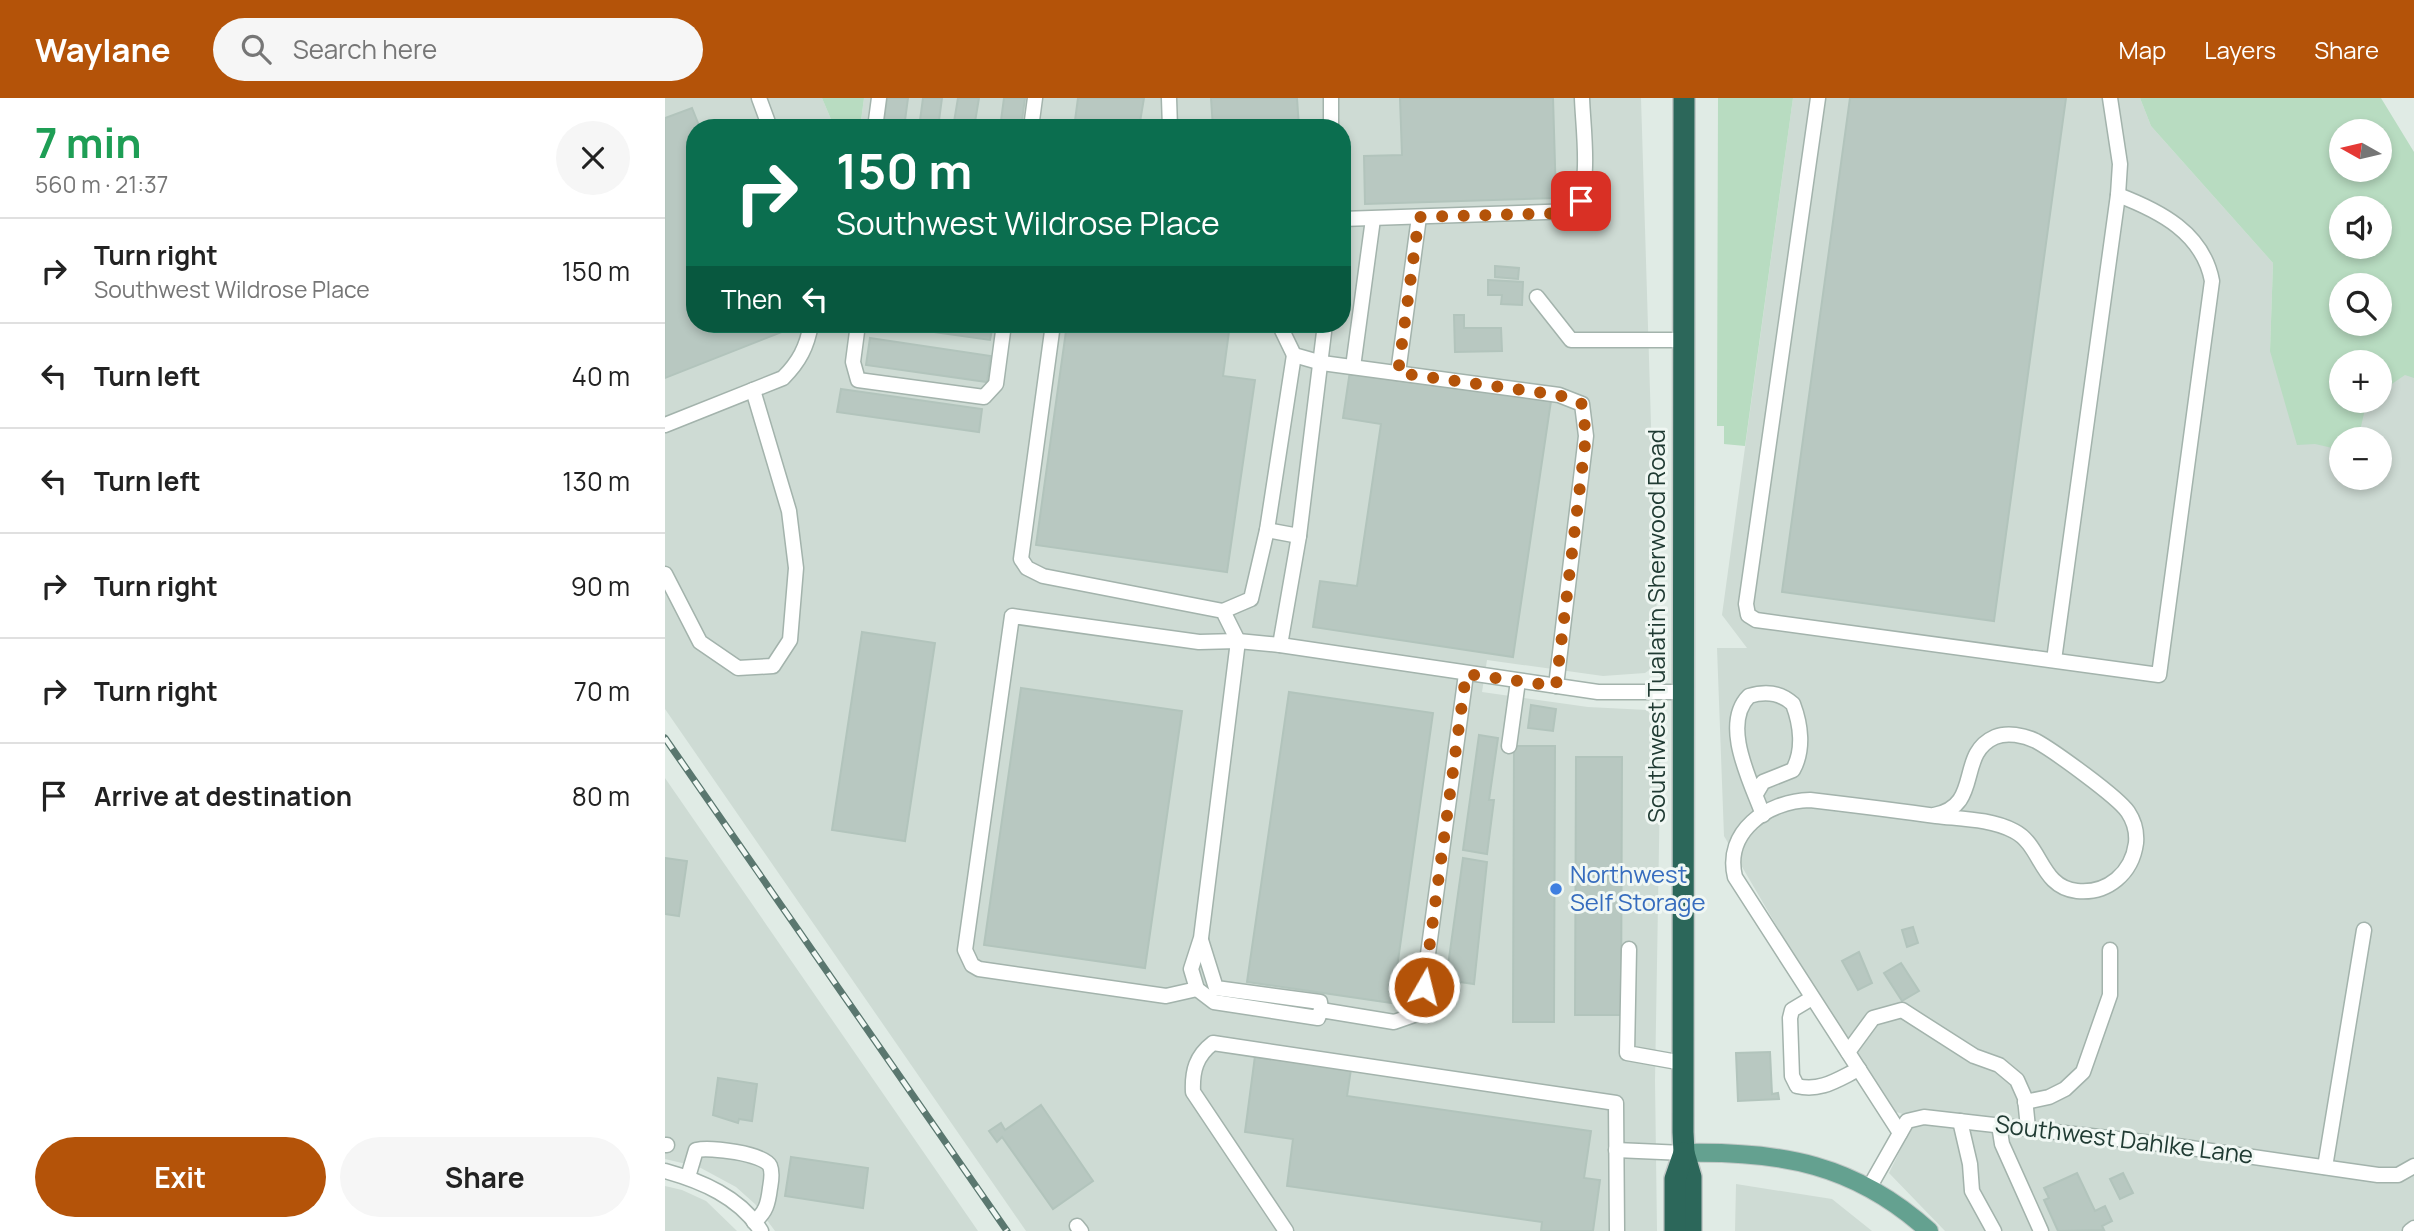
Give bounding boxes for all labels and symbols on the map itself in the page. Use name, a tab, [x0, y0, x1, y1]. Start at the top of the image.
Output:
north arrow	[2329, 119, 2392, 182]
pin	[1551, 171, 1611, 231]
street label: Southwest Tualatin Sherwood Road	[1639, 429, 1672, 823]
place label: Northwest Self Storage	[1570, 857, 1706, 918]
marker: Northwest Self Storage	[1548, 881, 1564, 897]
position arrow	[1387, 950, 1461, 1024]
street label: Southwest Dahlke Lane	[1993, 1106, 2255, 1171]

